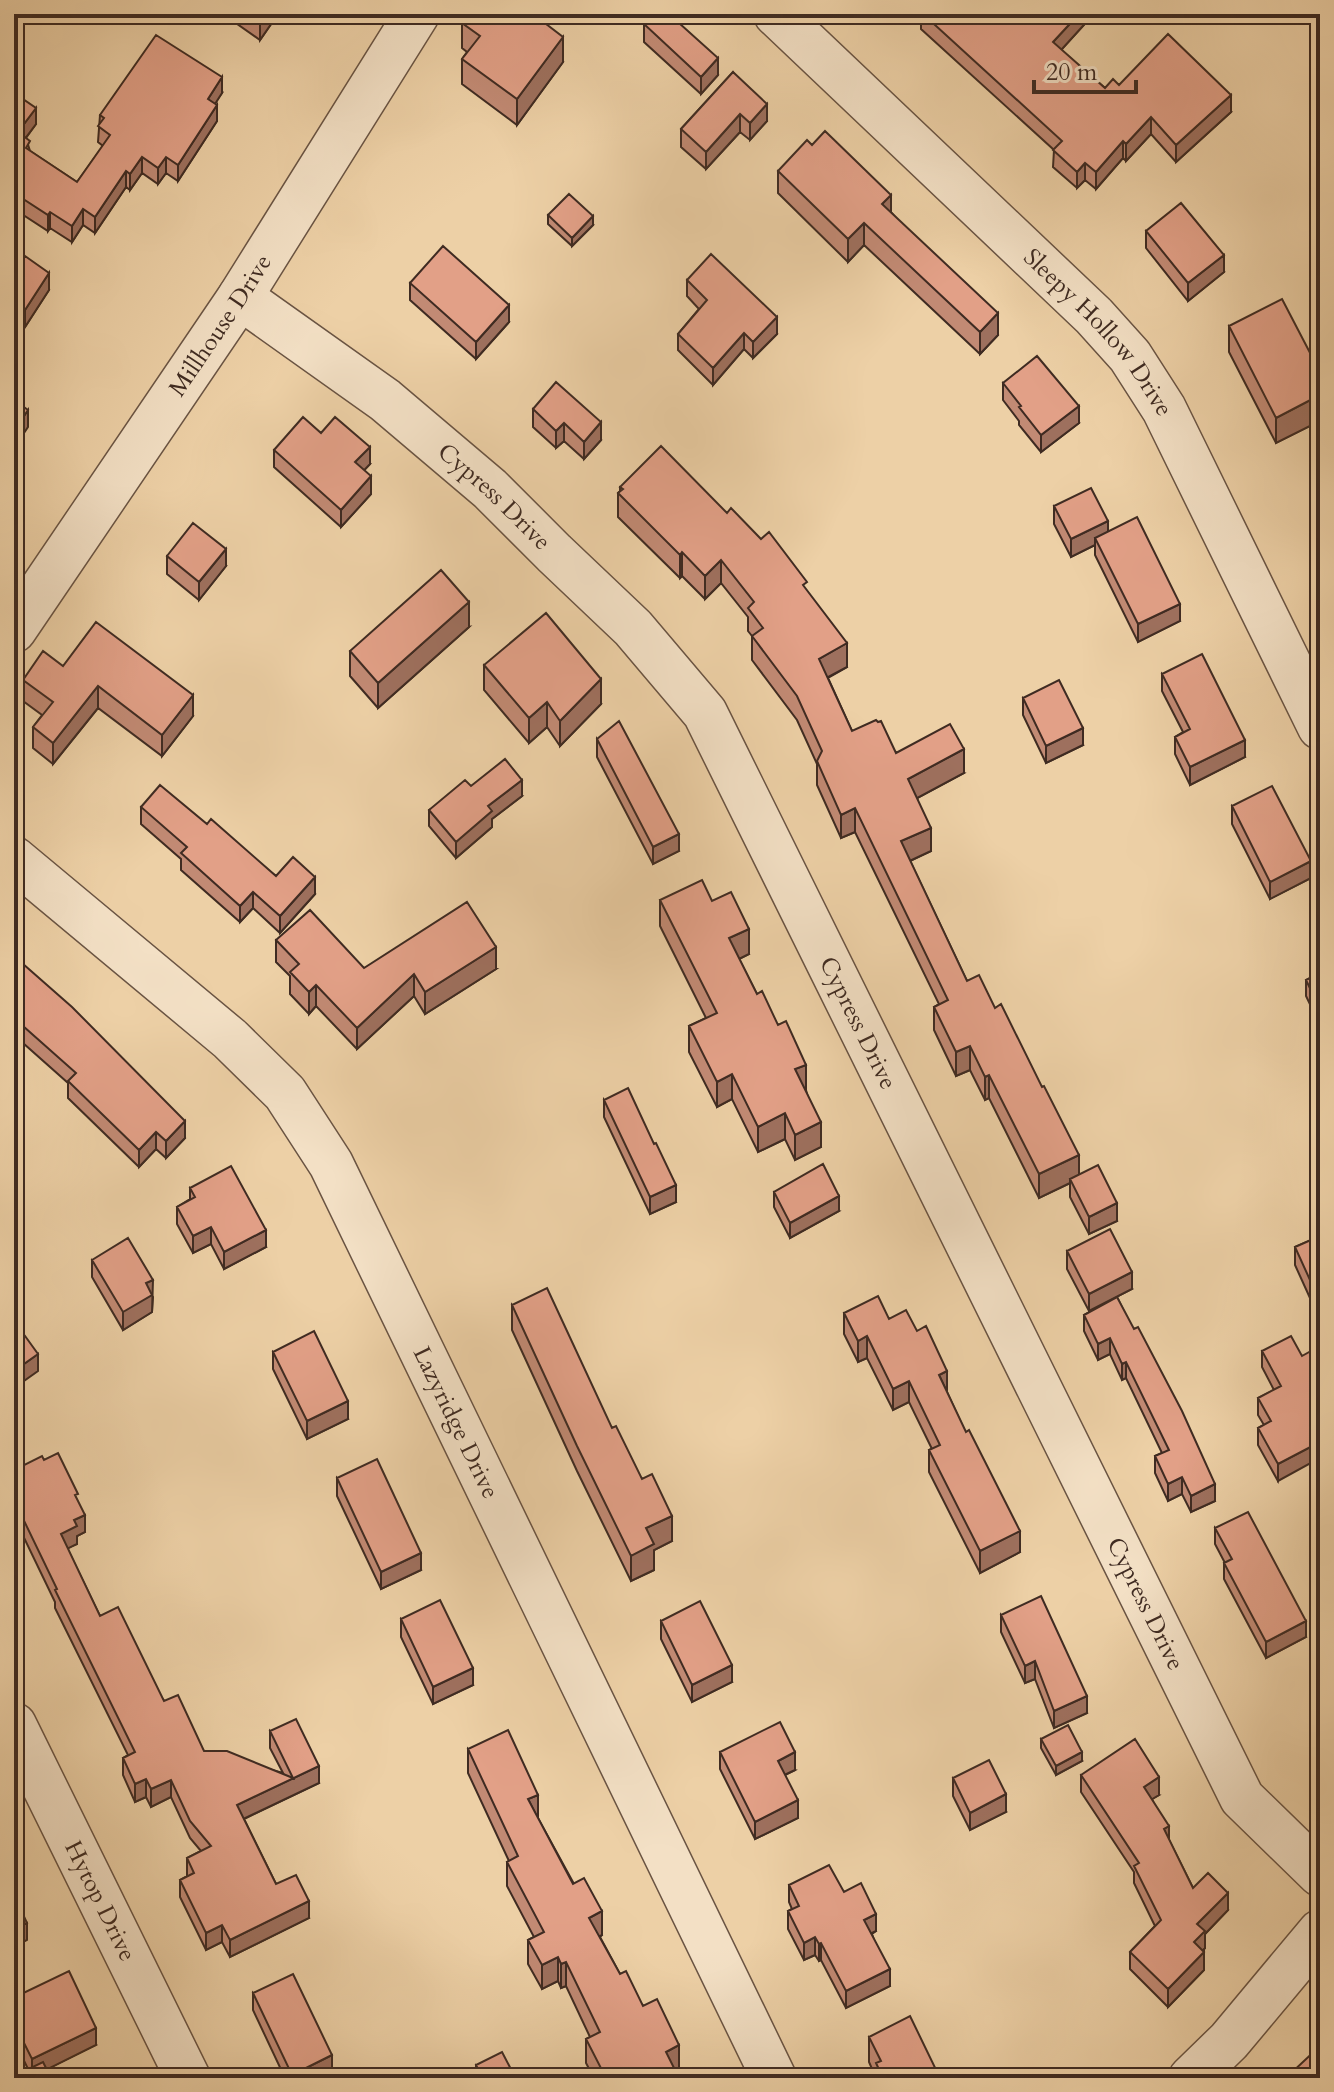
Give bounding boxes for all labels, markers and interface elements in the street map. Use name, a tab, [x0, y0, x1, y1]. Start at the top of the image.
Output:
scale bar	[1034, 44, 1136, 94]
text: 20 m	[1046, 56, 1098, 89]
street label: Sleepy Hollow Drive	[1016, 241, 1181, 421]
street label: Millhouse Drive	[161, 248, 279, 403]
street label: Cypress Drive	[431, 435, 559, 558]
street label: Cypress Drive	[812, 951, 905, 1095]
street label: Lazyridge Drive	[405, 1341, 507, 1504]
street label: Cypress Drive	[1099, 1532, 1193, 1675]
street label: Hytop Drive	[57, 1835, 144, 1967]

